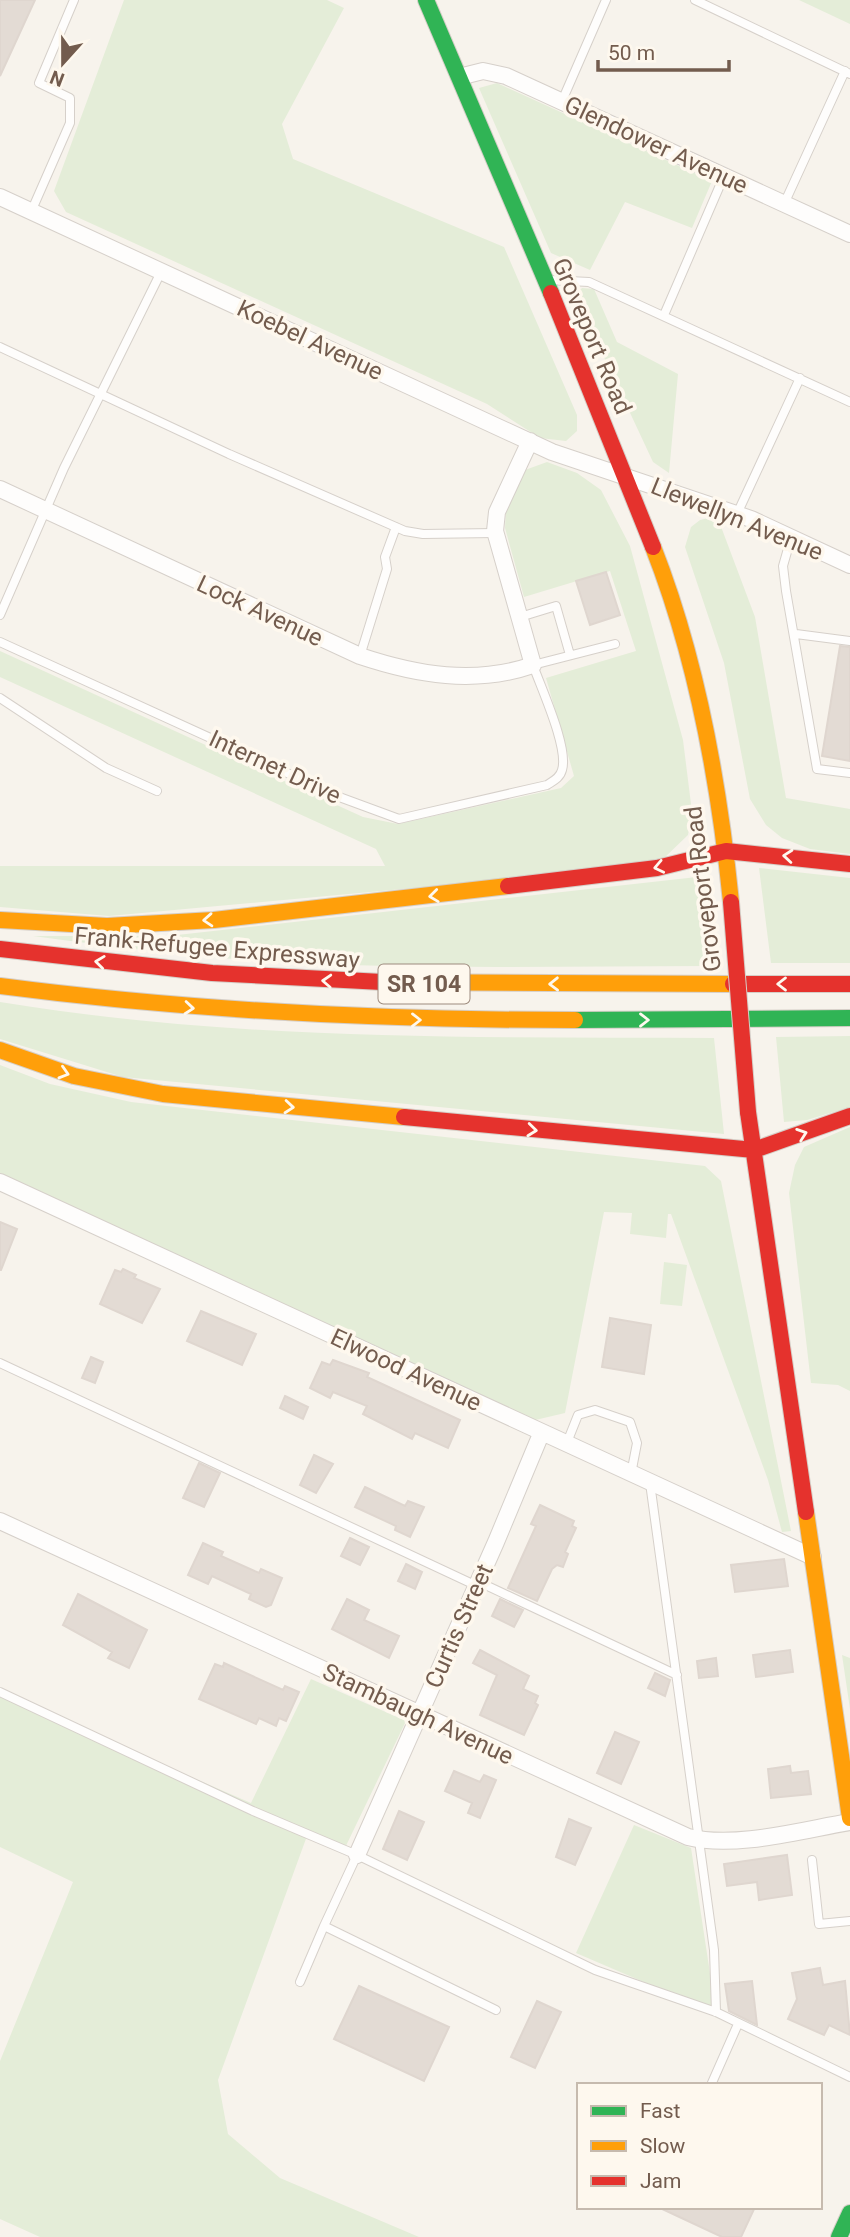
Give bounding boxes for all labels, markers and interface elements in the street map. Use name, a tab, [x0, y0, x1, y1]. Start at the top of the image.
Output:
north arrow	[28, 28, 98, 98]
scale bar	[598, 28, 729, 72]
text: 50 m	[608, 41, 655, 65]
text: N	[47, 65, 67, 92]
street label: Glendower Avenue	[560, 90, 752, 200]
street label: Groveport Road	[547, 254, 637, 418]
street label: Koebel Avenue	[233, 294, 387, 386]
street label: Llewellyn Avenue	[647, 472, 827, 566]
street label: Lock Avenue	[193, 570, 327, 652]
street label: Internet Drive	[205, 724, 345, 810]
street label: Groveport Road	[679, 805, 727, 973]
one-way arrow	[782, 849, 793, 864]
one-way arrow	[654, 858, 666, 873]
one-way arrow	[428, 888, 440, 903]
one-way arrow	[202, 912, 213, 927]
street label: Frank-Refugee Expressway	[73, 922, 362, 974]
one-way arrow	[94, 955, 106, 970]
road number: SR 104	[378, 965, 470, 1004]
one-way arrow	[321, 974, 332, 989]
one-way arrow	[549, 976, 559, 992]
one-way arrow	[776, 976, 787, 992]
one-way arrow	[184, 1000, 195, 1015]
one-way arrow	[412, 1012, 422, 1028]
one-way arrow	[639, 1012, 650, 1027]
one-way arrow	[58, 1064, 70, 1079]
one-way arrow	[283, 1099, 294, 1114]
one-way arrow	[527, 1122, 538, 1137]
one-way arrow	[796, 1128, 808, 1142]
street label: Elwood Avenue	[326, 1323, 486, 1417]
street label: Curtis Street	[419, 1559, 499, 1692]
street label: Stambaugh Avenue	[318, 1658, 518, 1770]
legend	[577, 2083, 822, 2209]
text: Fast	[640, 2099, 681, 2123]
text: Slow	[640, 2134, 686, 2158]
text: Jam	[640, 2169, 681, 2193]

